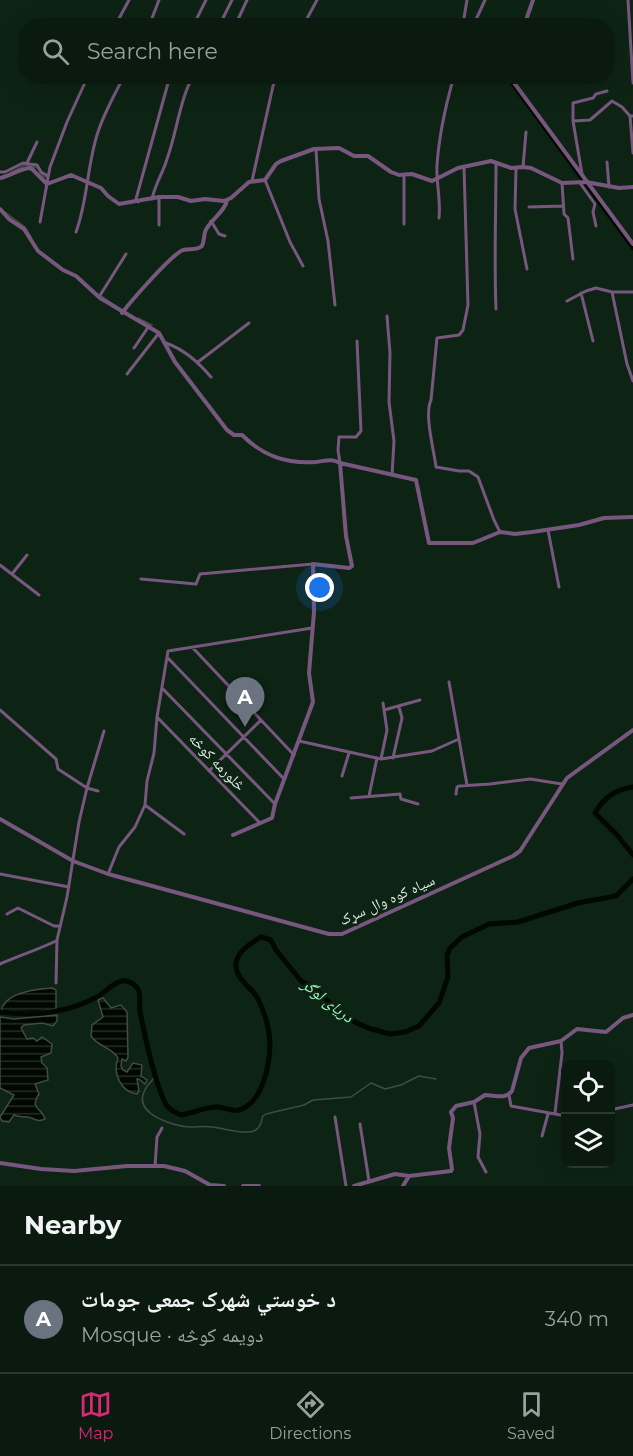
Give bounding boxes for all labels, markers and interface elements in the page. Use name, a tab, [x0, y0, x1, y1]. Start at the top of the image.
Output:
search box	[18, 18, 615, 84]
icon: search	[39, 35, 72, 68]
text: Search here	[87, 38, 218, 65]
your location	[305, 573, 334, 602]
pin: A	[226, 678, 264, 727]
street label: څلورمه کوڅه	[185, 729, 250, 795]
street label: سیاه کوه وال سړک	[336, 870, 438, 930]
water label: دریای لوگر	[297, 974, 358, 1027]
map controls	[561, 1060, 615, 1168]
button: locate	[561, 1060, 615, 1114]
button: layers	[561, 1114, 615, 1168]
text: Nearby	[24, 1209, 121, 1241]
text: د خوستي شهرک جمعی جومات	[81, 1286, 336, 1313]
text: A	[36, 1307, 51, 1331]
text: 340 m	[545, 1307, 609, 1331]
text: Mosque · دویمه کوڅه	[81, 1323, 263, 1347]
tab: Map	[78, 1388, 113, 1443]
tab: Directions	[269, 1388, 351, 1443]
tab: Saved	[507, 1388, 555, 1443]

